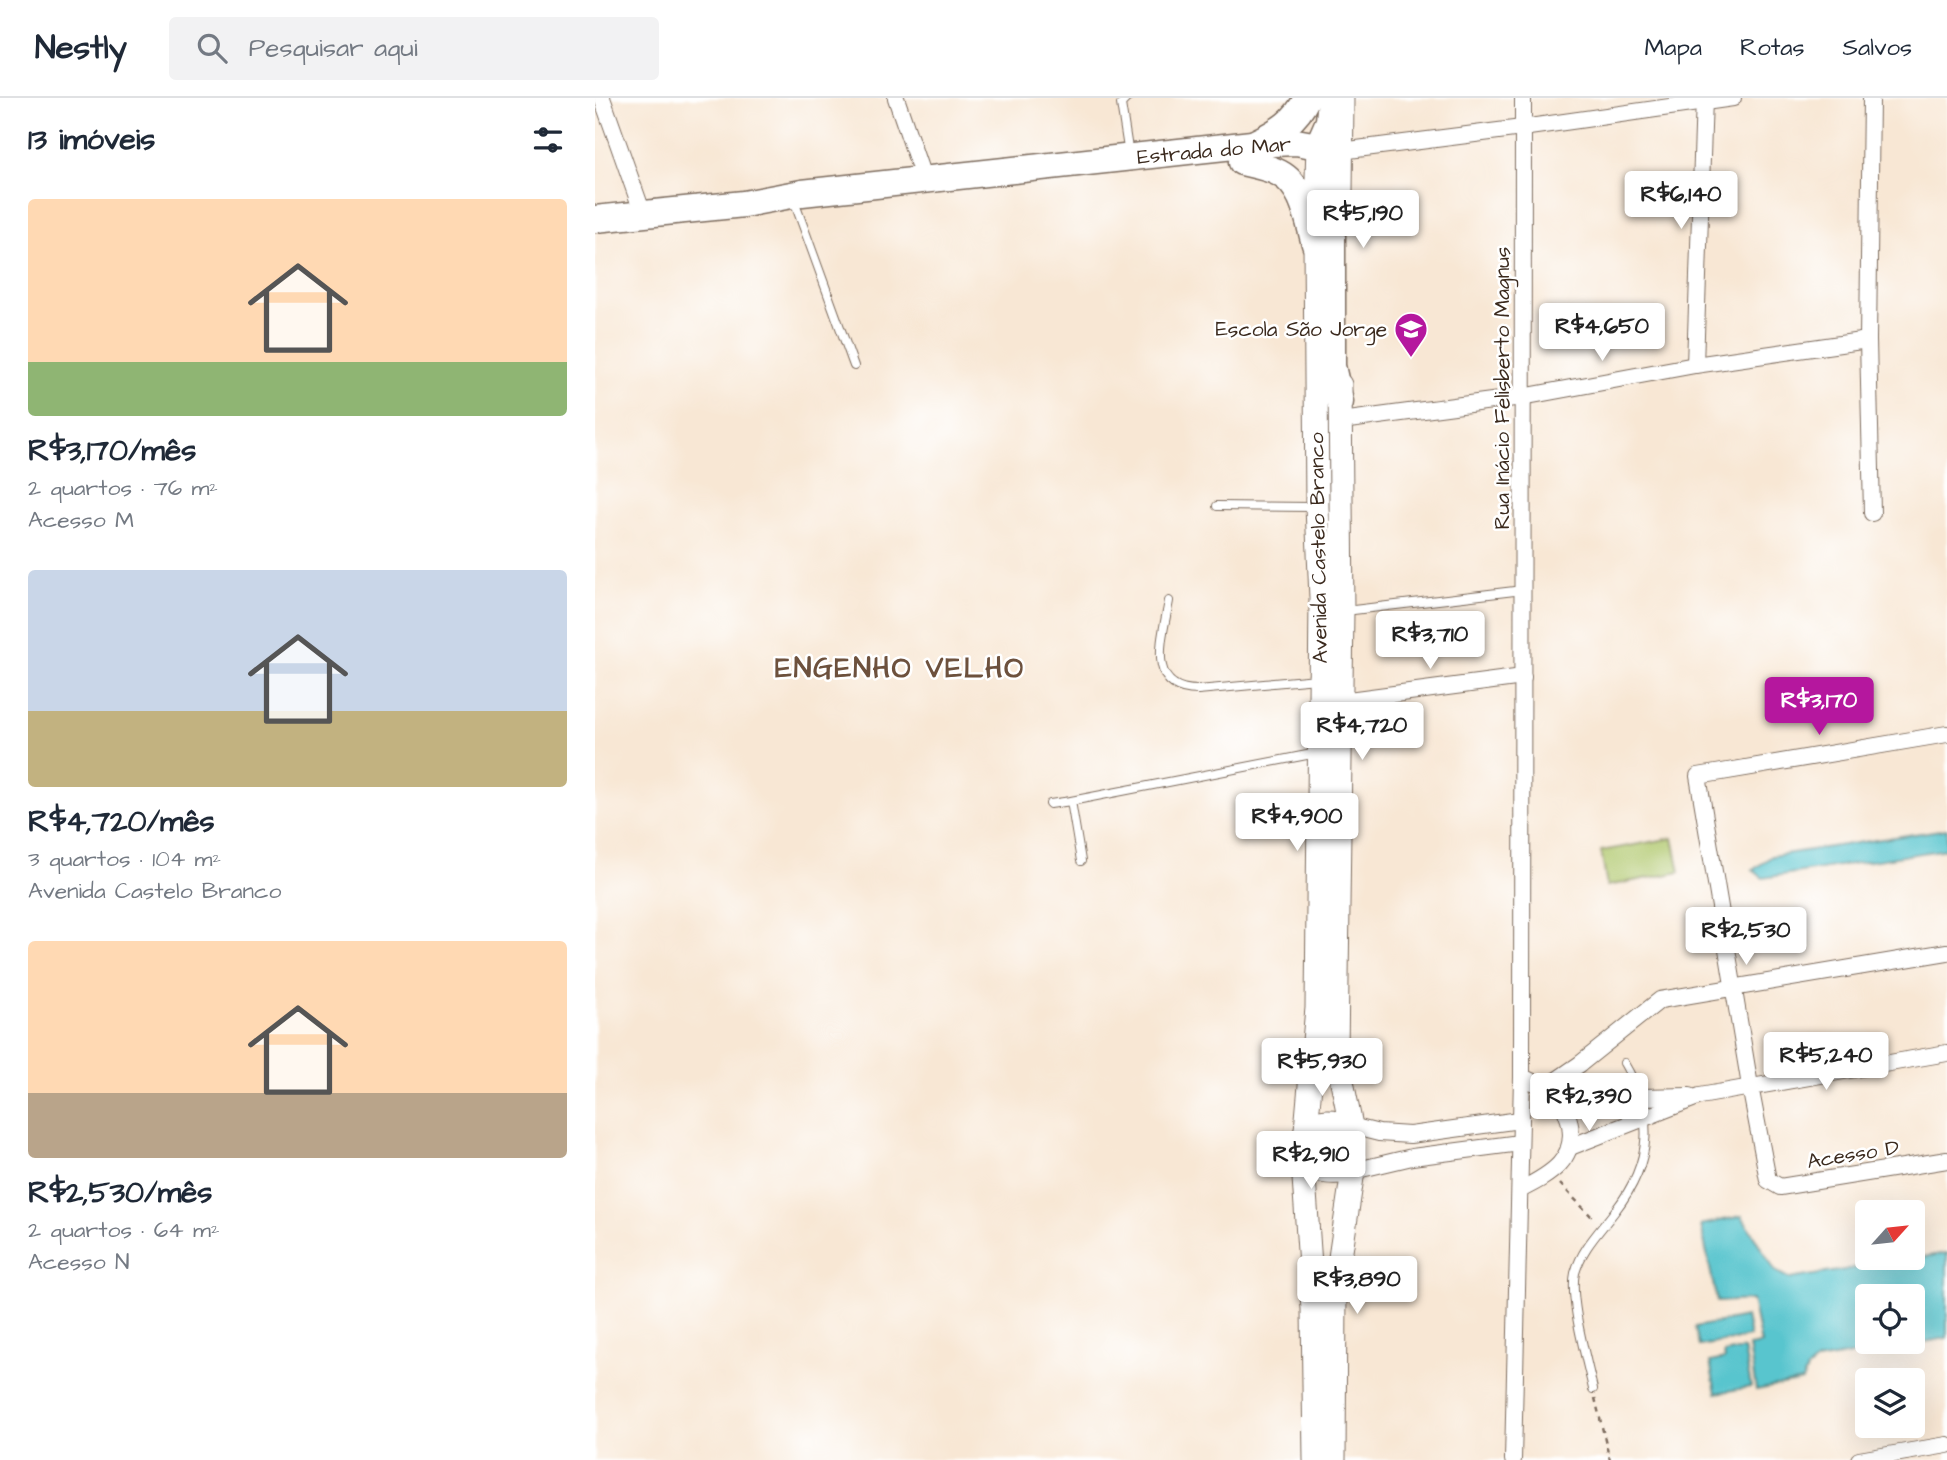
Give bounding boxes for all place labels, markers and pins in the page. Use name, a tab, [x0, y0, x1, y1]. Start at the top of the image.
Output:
pin: R$6,140	[1616, 172, 1746, 231]
pin: R$5,190	[1298, 190, 1428, 250]
pin: R$4,650	[1537, 303, 1667, 363]
school or university icon: Escola São Jorge	[1392, 310, 1430, 359]
place label: Escola São Jorge	[1215, 315, 1387, 346]
pin: R$3,710	[1365, 612, 1495, 671]
pin: R$3,170	[1754, 678, 1884, 737]
pin: R$4,720	[1297, 702, 1427, 762]
pin: R$4,900	[1232, 794, 1362, 853]
pin: R$2,530	[1681, 908, 1811, 967]
pin: R$5,240	[1761, 1032, 1891, 1092]
pin: R$5,930	[1257, 1038, 1387, 1098]
pin: R$2,390	[1524, 1074, 1654, 1133]
pin: R$2,910	[1246, 1132, 1376, 1191]
pin: R$3,890	[1292, 1256, 1422, 1316]

